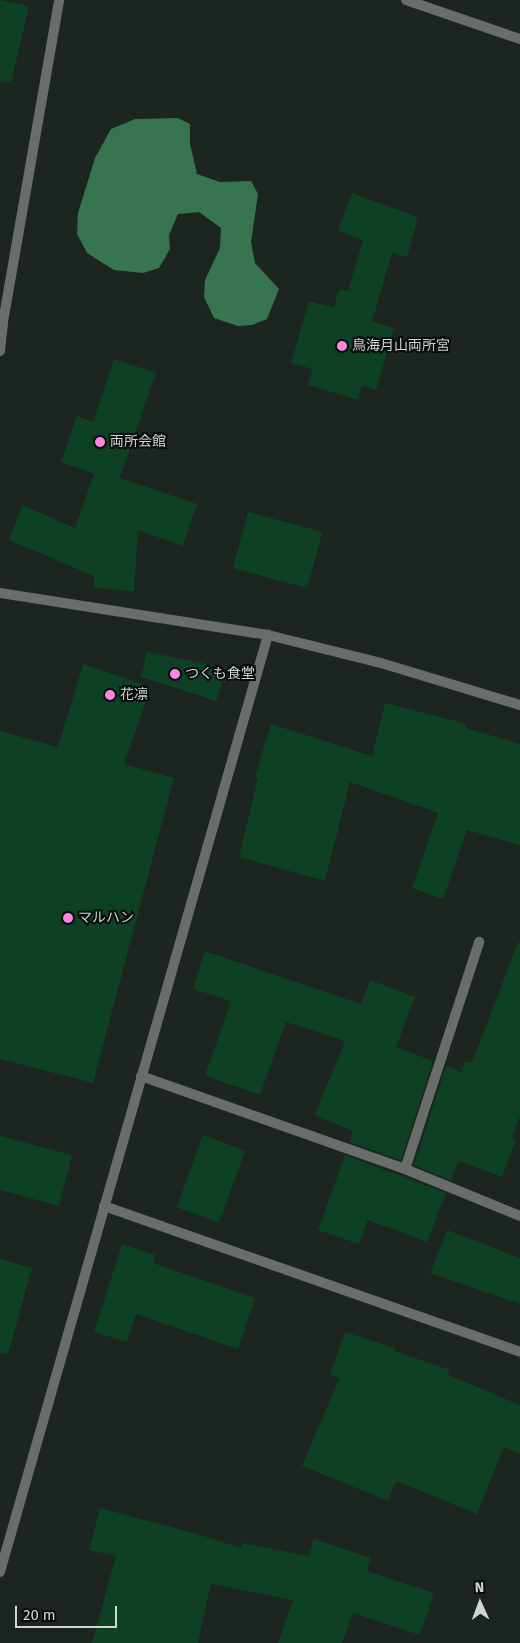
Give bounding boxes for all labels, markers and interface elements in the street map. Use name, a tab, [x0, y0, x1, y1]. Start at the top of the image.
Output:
place label: 鳥海月山両所宮	[352, 338, 450, 354]
marker: 鳥海月山両所宮	[336, 340, 348, 352]
place label: 両所会館	[110, 434, 166, 450]
marker: 両所会館	[94, 436, 106, 448]
place label: つくも食堂	[185, 666, 255, 682]
marker: つくも食堂	[169, 668, 181, 680]
place label: 花凛	[120, 687, 148, 703]
marker: 花凛	[104, 689, 116, 701]
place label: マルハン	[78, 910, 134, 926]
marker: マルハン	[62, 912, 74, 924]
north arrow	[455, 1578, 505, 1628]
text: N	[475, 1579, 484, 1596]
scale bar	[18, 1596, 120, 1628]
text: 20 m	[23, 1606, 56, 1624]

